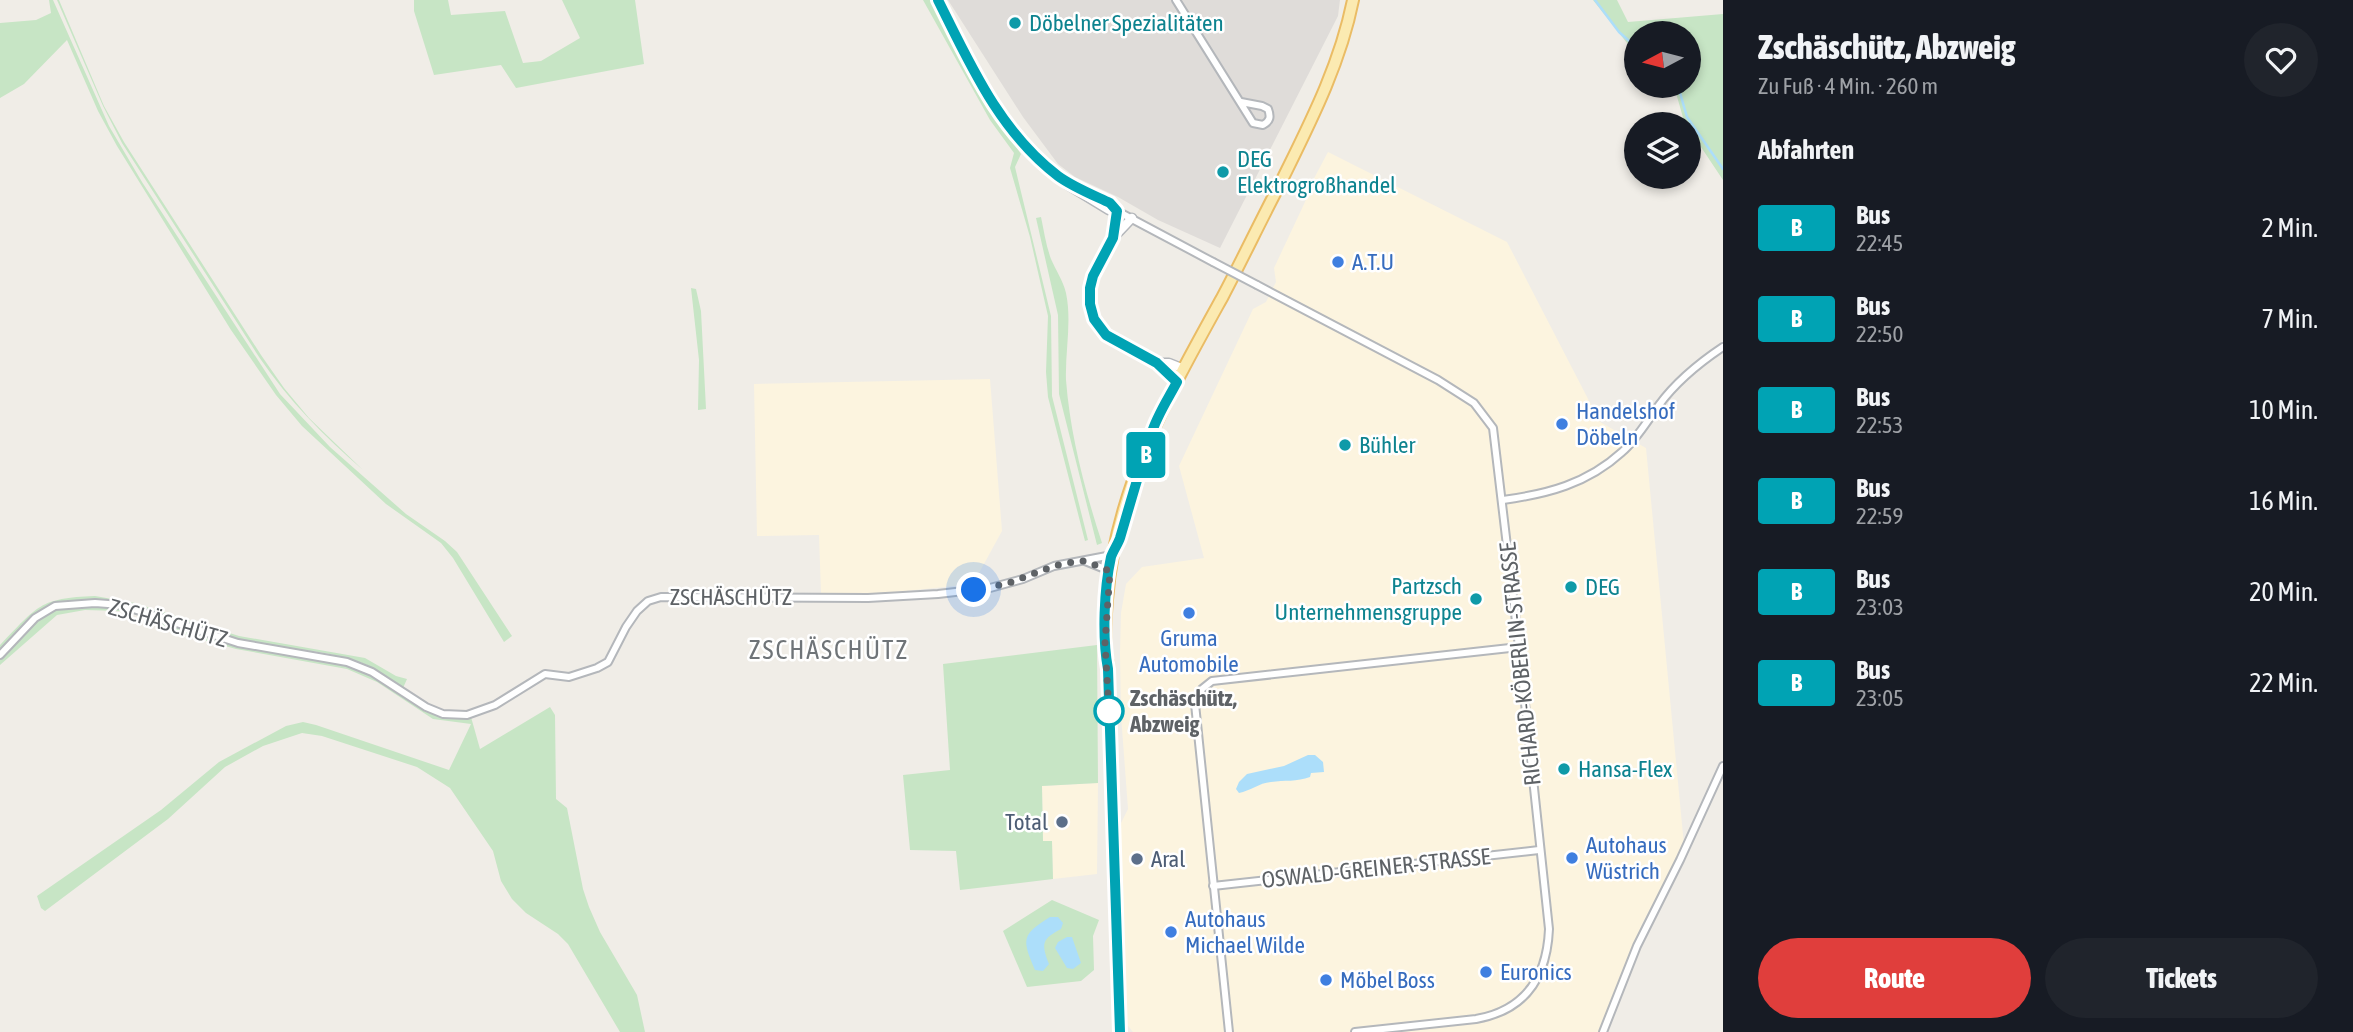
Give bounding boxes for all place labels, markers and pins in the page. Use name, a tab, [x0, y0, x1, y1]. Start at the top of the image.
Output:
place label: Döbelner Spezialitäten	[1029, 10, 1224, 36]
marker: Döbelner Spezialitäten	[1007, 15, 1023, 31]
place label: DEG Elektrogroßhandel	[1237, 146, 1396, 198]
marker: DEG Elektrogroßhandel	[1215, 164, 1231, 180]
place label: A.T.U	[1352, 249, 1394, 275]
marker: A.T.U	[1330, 254, 1346, 270]
place label: Handelshof Döbeln	[1576, 398, 1675, 450]
marker: Handelshof Döbeln	[1554, 416, 1570, 432]
place label: Bühler	[1359, 432, 1416, 458]
marker: Bühler	[1337, 437, 1353, 453]
place label: Partzsch Unternehmensgruppe	[1275, 573, 1462, 625]
place label: DEG	[1585, 574, 1620, 600]
marker: DEG	[1563, 579, 1579, 595]
marker: Partzsch Unternehmensgruppe	[1468, 591, 1484, 607]
marker: Gruma Automobile	[1181, 605, 1197, 621]
place label: Gruma Automobile	[1139, 625, 1239, 677]
place label: Zschäschütz, Abzweig	[1129, 685, 1237, 737]
marker: Zschäschütz, Abzweig	[1094, 696, 1124, 726]
place label: Hansa-Flex	[1578, 756, 1672, 782]
marker: Hansa-Flex	[1556, 761, 1572, 777]
place label: Total	[1005, 809, 1048, 835]
marker: Total	[1054, 814, 1070, 830]
place label: Autohaus Wüstrich	[1586, 832, 1667, 884]
place label: Aral	[1151, 846, 1185, 872]
marker: Autohaus Wüstrich	[1564, 850, 1580, 866]
marker: Aral	[1129, 851, 1145, 867]
place label: Autohaus Michael Wilde	[1185, 906, 1305, 958]
marker: Autohaus Michael Wilde	[1163, 924, 1179, 940]
place label: Euronics	[1500, 959, 1572, 985]
marker: Euronics	[1478, 964, 1494, 980]
place label: Möbel Boss	[1340, 967, 1435, 993]
marker: Möbel Boss	[1318, 972, 1334, 988]

